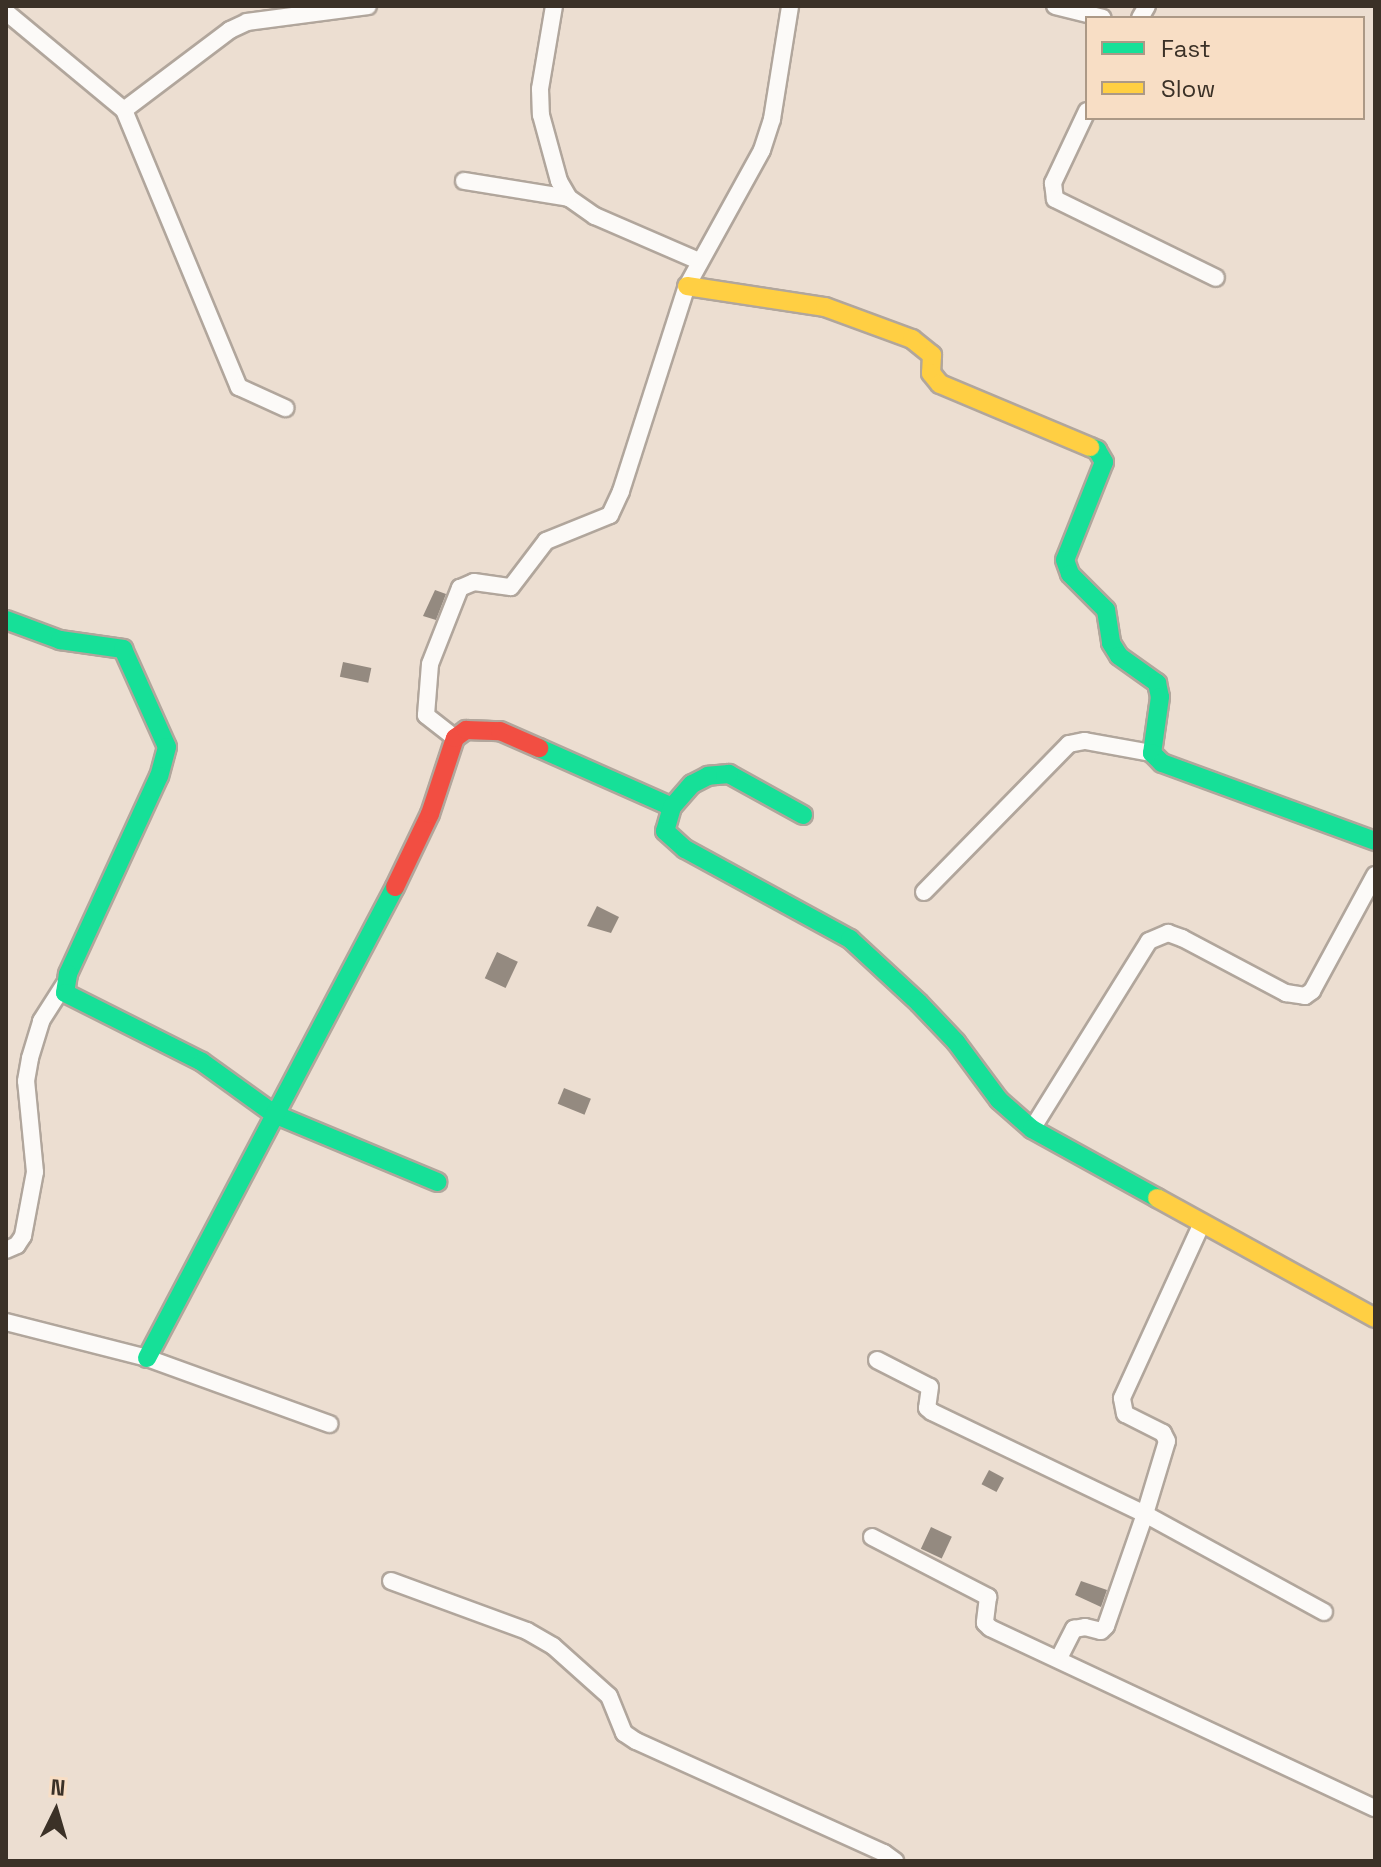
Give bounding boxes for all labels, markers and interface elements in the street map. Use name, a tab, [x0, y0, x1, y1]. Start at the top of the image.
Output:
legend	[1085, 16, 1365, 120]
text: Fast	[1161, 33, 1211, 64]
text: Slow	[1161, 73, 1215, 104]
north arrow	[16, 1771, 96, 1851]
text: N	[50, 1773, 67, 1802]

